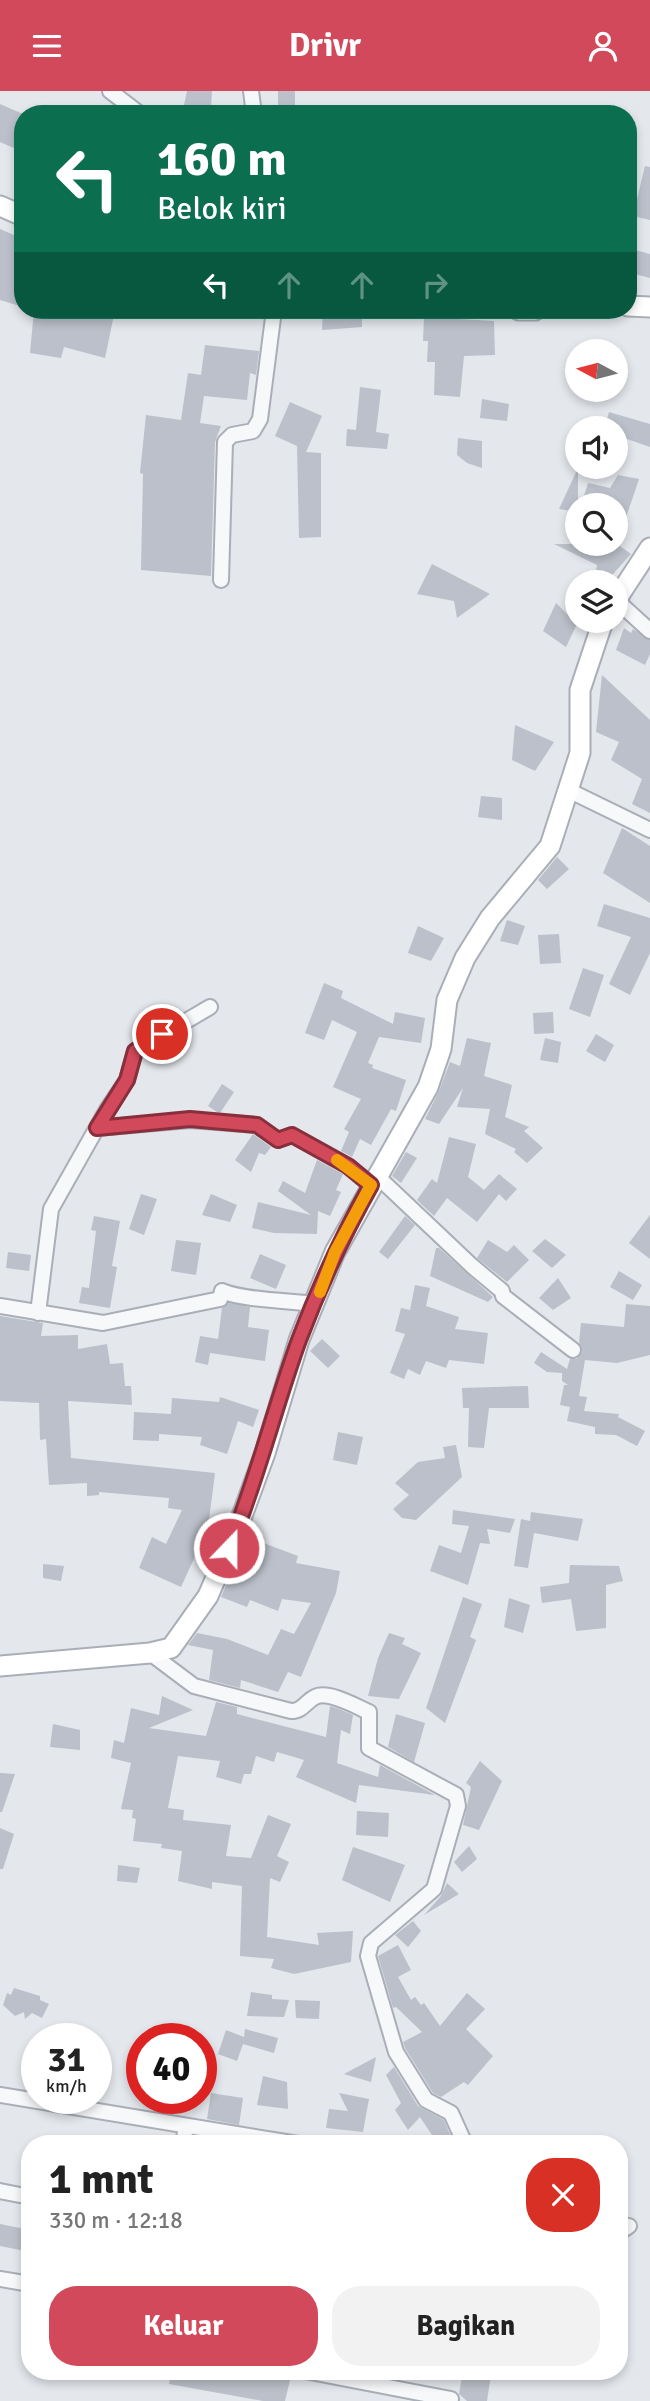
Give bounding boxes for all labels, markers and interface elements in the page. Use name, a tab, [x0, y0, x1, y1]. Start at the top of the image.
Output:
text: Drivr	[289, 26, 361, 65]
icon: menu	[28, 27, 66, 65]
icon: person	[584, 27, 622, 65]
text: 160 m	[157, 129, 287, 189]
icon: left	[42, 133, 133, 224]
text: Belok kiri	[157, 189, 287, 228]
icon: left	[197, 266, 235, 304]
icon: ahead	[270, 266, 308, 304]
icon: ahead	[343, 266, 381, 304]
icon: right	[416, 266, 454, 304]
north arrow	[565, 339, 628, 403]
map controls	[565, 339, 628, 633]
button: sound	[565, 416, 628, 479]
button: search	[565, 493, 628, 556]
button: layers	[565, 570, 628, 633]
pin	[132, 1004, 192, 1064]
icon: arrive	[143, 1015, 181, 1053]
position arrow	[192, 1511, 266, 1585]
speed limit sign: 40	[126, 2023, 217, 2114]
text: 31	[48, 2038, 85, 2081]
text: km/h	[46, 2075, 87, 2097]
text: 1 mnt	[49, 2154, 154, 2205]
button: close	[526, 2158, 600, 2232]
text: 330 m · 12:18	[49, 2206, 183, 2235]
button: Keluar	[49, 2286, 318, 2366]
button: Bagikan	[332, 2286, 600, 2366]

